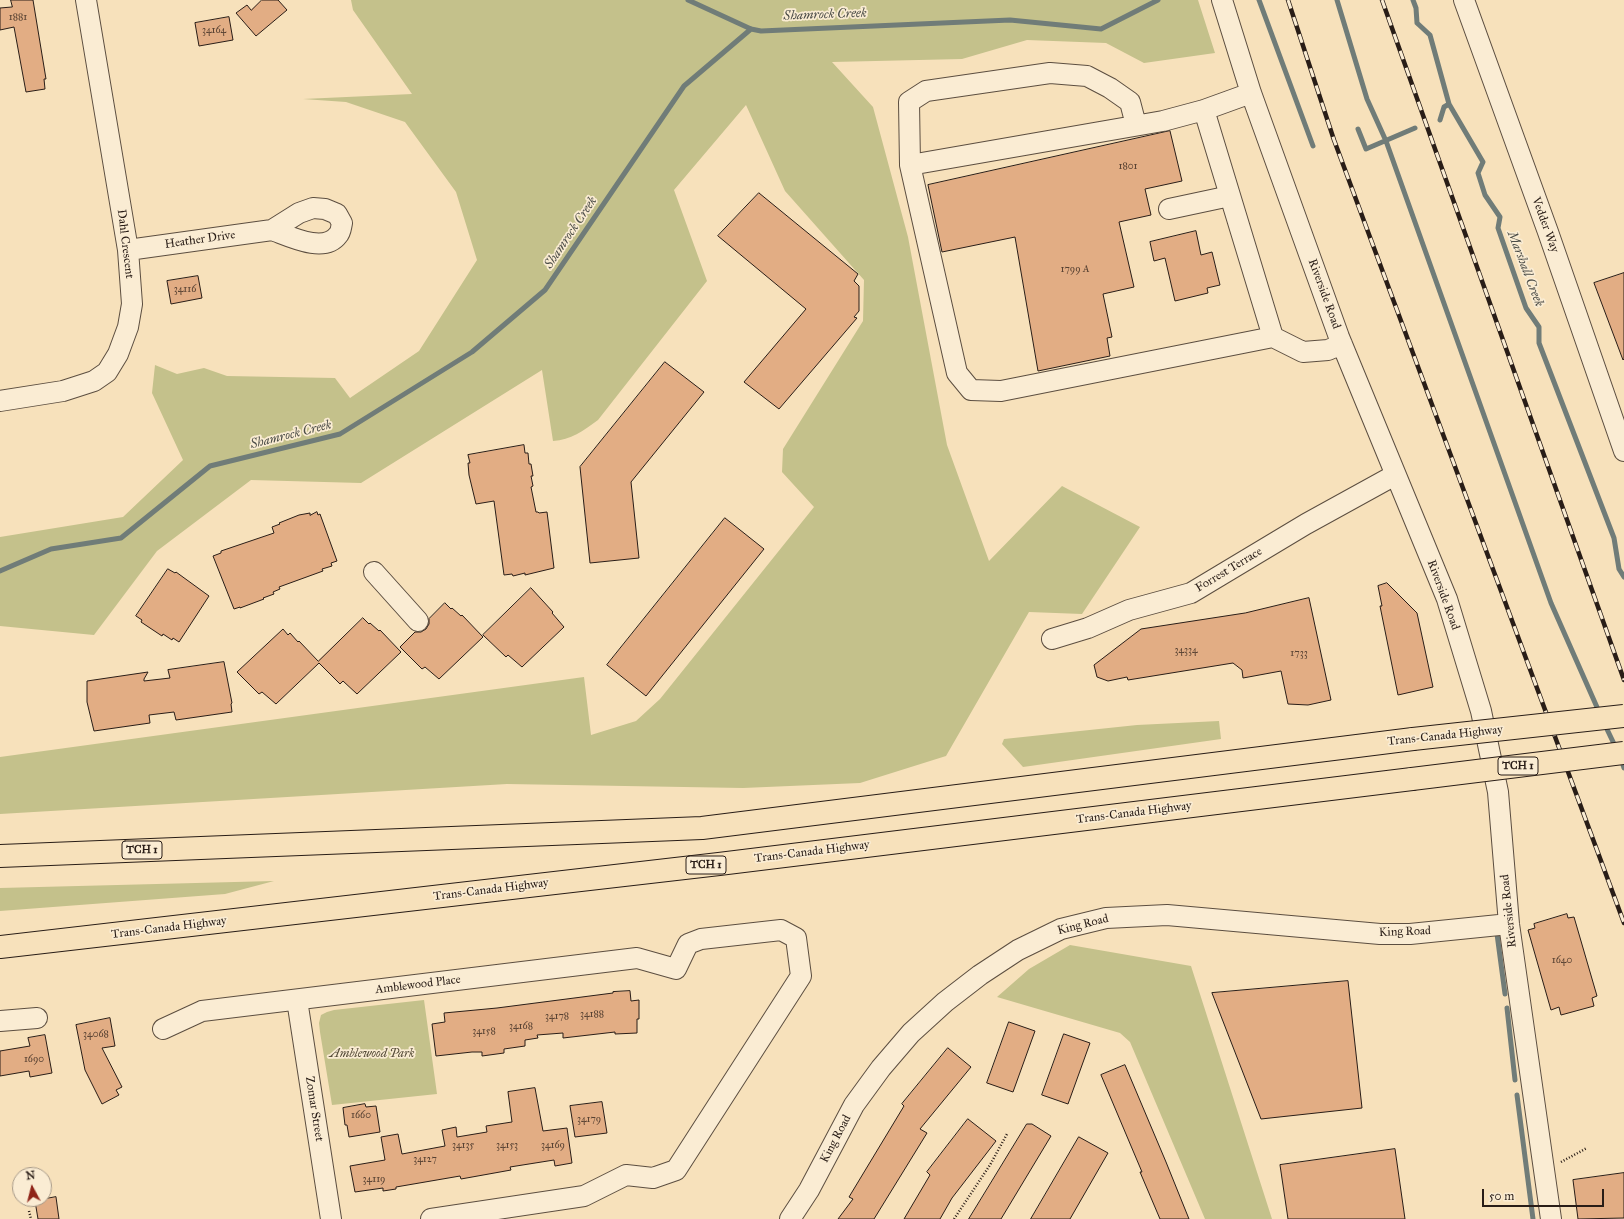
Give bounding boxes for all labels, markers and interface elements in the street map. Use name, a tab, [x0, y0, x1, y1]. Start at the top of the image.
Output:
water label: Shamrock Creek	[783, 6, 867, 24]
house number: 1881	[9, 12, 27, 24]
house number: 34164	[202, 25, 226, 37]
house number: 1801	[1119, 161, 1137, 173]
water label: Shamrock Creek	[541, 194, 601, 272]
street label: Vedder Way	[1528, 195, 1562, 255]
street label: Dahl Crescent	[114, 209, 136, 279]
street label: Heather Drive	[164, 228, 236, 252]
water label: Marshall Creek	[1503, 229, 1547, 309]
street label: Riverside Road	[1305, 257, 1343, 331]
house number: 1799 A	[1061, 264, 1089, 276]
house number: 34116	[174, 284, 196, 296]
water label: Shamrock Creek	[249, 417, 333, 453]
street label: Forrest Terrace	[1193, 544, 1265, 596]
street label: Riverside Road	[1424, 558, 1462, 632]
house number: 34334	[1174, 645, 1198, 657]
house number: 1733	[1290, 648, 1308, 660]
street label: Trans-Canada Highway	[1387, 723, 1503, 749]
road number: TCH 1	[1498, 757, 1538, 775]
street label: Trans-Canada Highway	[1076, 799, 1192, 827]
street label: Trans-Canada Highway	[754, 838, 870, 866]
road number: TCH 1	[122, 841, 162, 859]
road number: TCH 1	[686, 856, 726, 874]
street label: Riverside Road	[1498, 874, 1520, 948]
street label: Trans-Canada Highway	[433, 876, 549, 904]
street label: King Road	[1056, 912, 1110, 938]
street label: Trans-Canada Highway	[111, 914, 227, 942]
street label: King Road	[1379, 924, 1431, 940]
house number: 1640	[1552, 955, 1572, 967]
street label: Amblewood Place	[374, 973, 462, 997]
house number: 34188	[580, 1009, 604, 1021]
house number: 34178	[545, 1011, 569, 1023]
house number: 34168	[509, 1021, 533, 1033]
house number: 34158	[472, 1026, 496, 1038]
house number: 34068	[83, 1029, 109, 1041]
park label: Amblewood Park	[330, 1047, 414, 1061]
house number: 1690	[24, 1054, 44, 1066]
street label: Zomar Street	[302, 1075, 326, 1143]
house number: 1660	[351, 1110, 371, 1122]
street label: King Road	[817, 1113, 855, 1165]
house number: 34179	[577, 1114, 601, 1126]
house number: 34135	[452, 1140, 474, 1152]
house number: 34153	[496, 1140, 518, 1152]
house number: 34169	[541, 1140, 565, 1152]
house number: 34127	[413, 1154, 437, 1166]
north arrow	[12, 1167, 52, 1207]
text: N	[25, 1169, 36, 1183]
house number: 34119	[363, 1174, 385, 1186]
scale bar	[1484, 1181, 1606, 1207]
text: 50 m	[1489, 1189, 1514, 1203]

